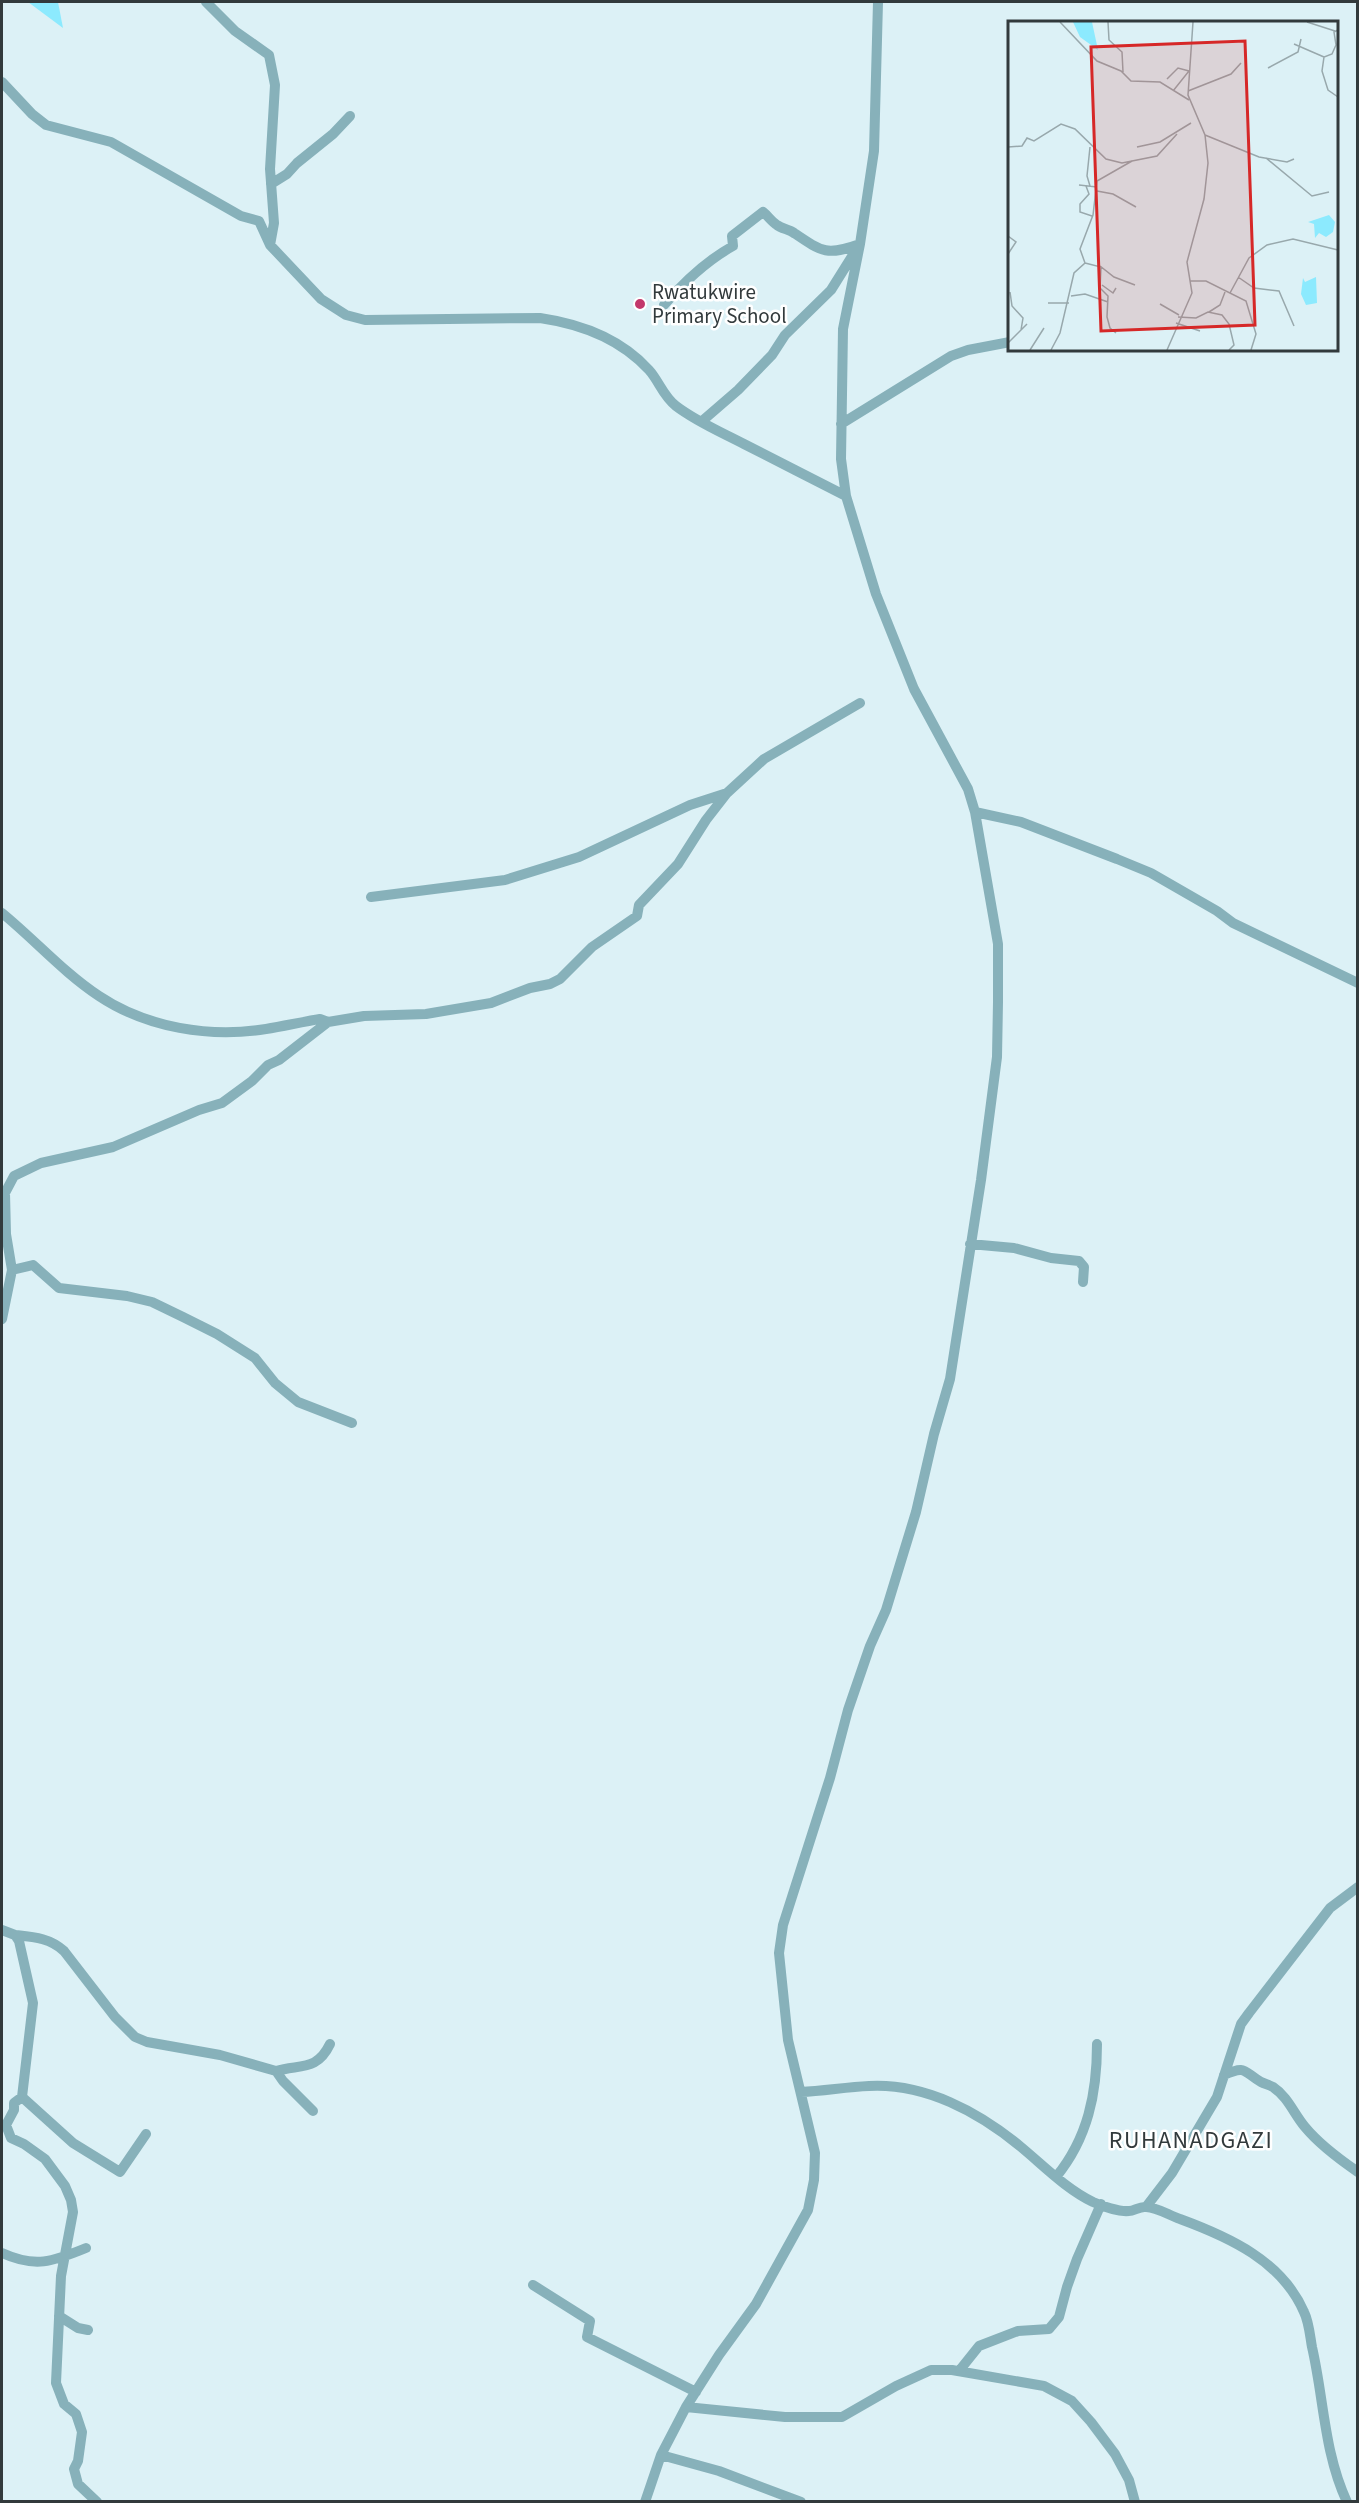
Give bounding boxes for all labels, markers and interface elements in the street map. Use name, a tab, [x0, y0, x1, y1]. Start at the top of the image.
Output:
inset map	[1008, 21, 1338, 351]
place label: Rwatukwire Primary School	[652, 277, 787, 331]
marker: Rwatukwire Primary School	[633, 297, 647, 311]
district label: RUHANADGAZI	[1109, 2123, 1273, 2158]

